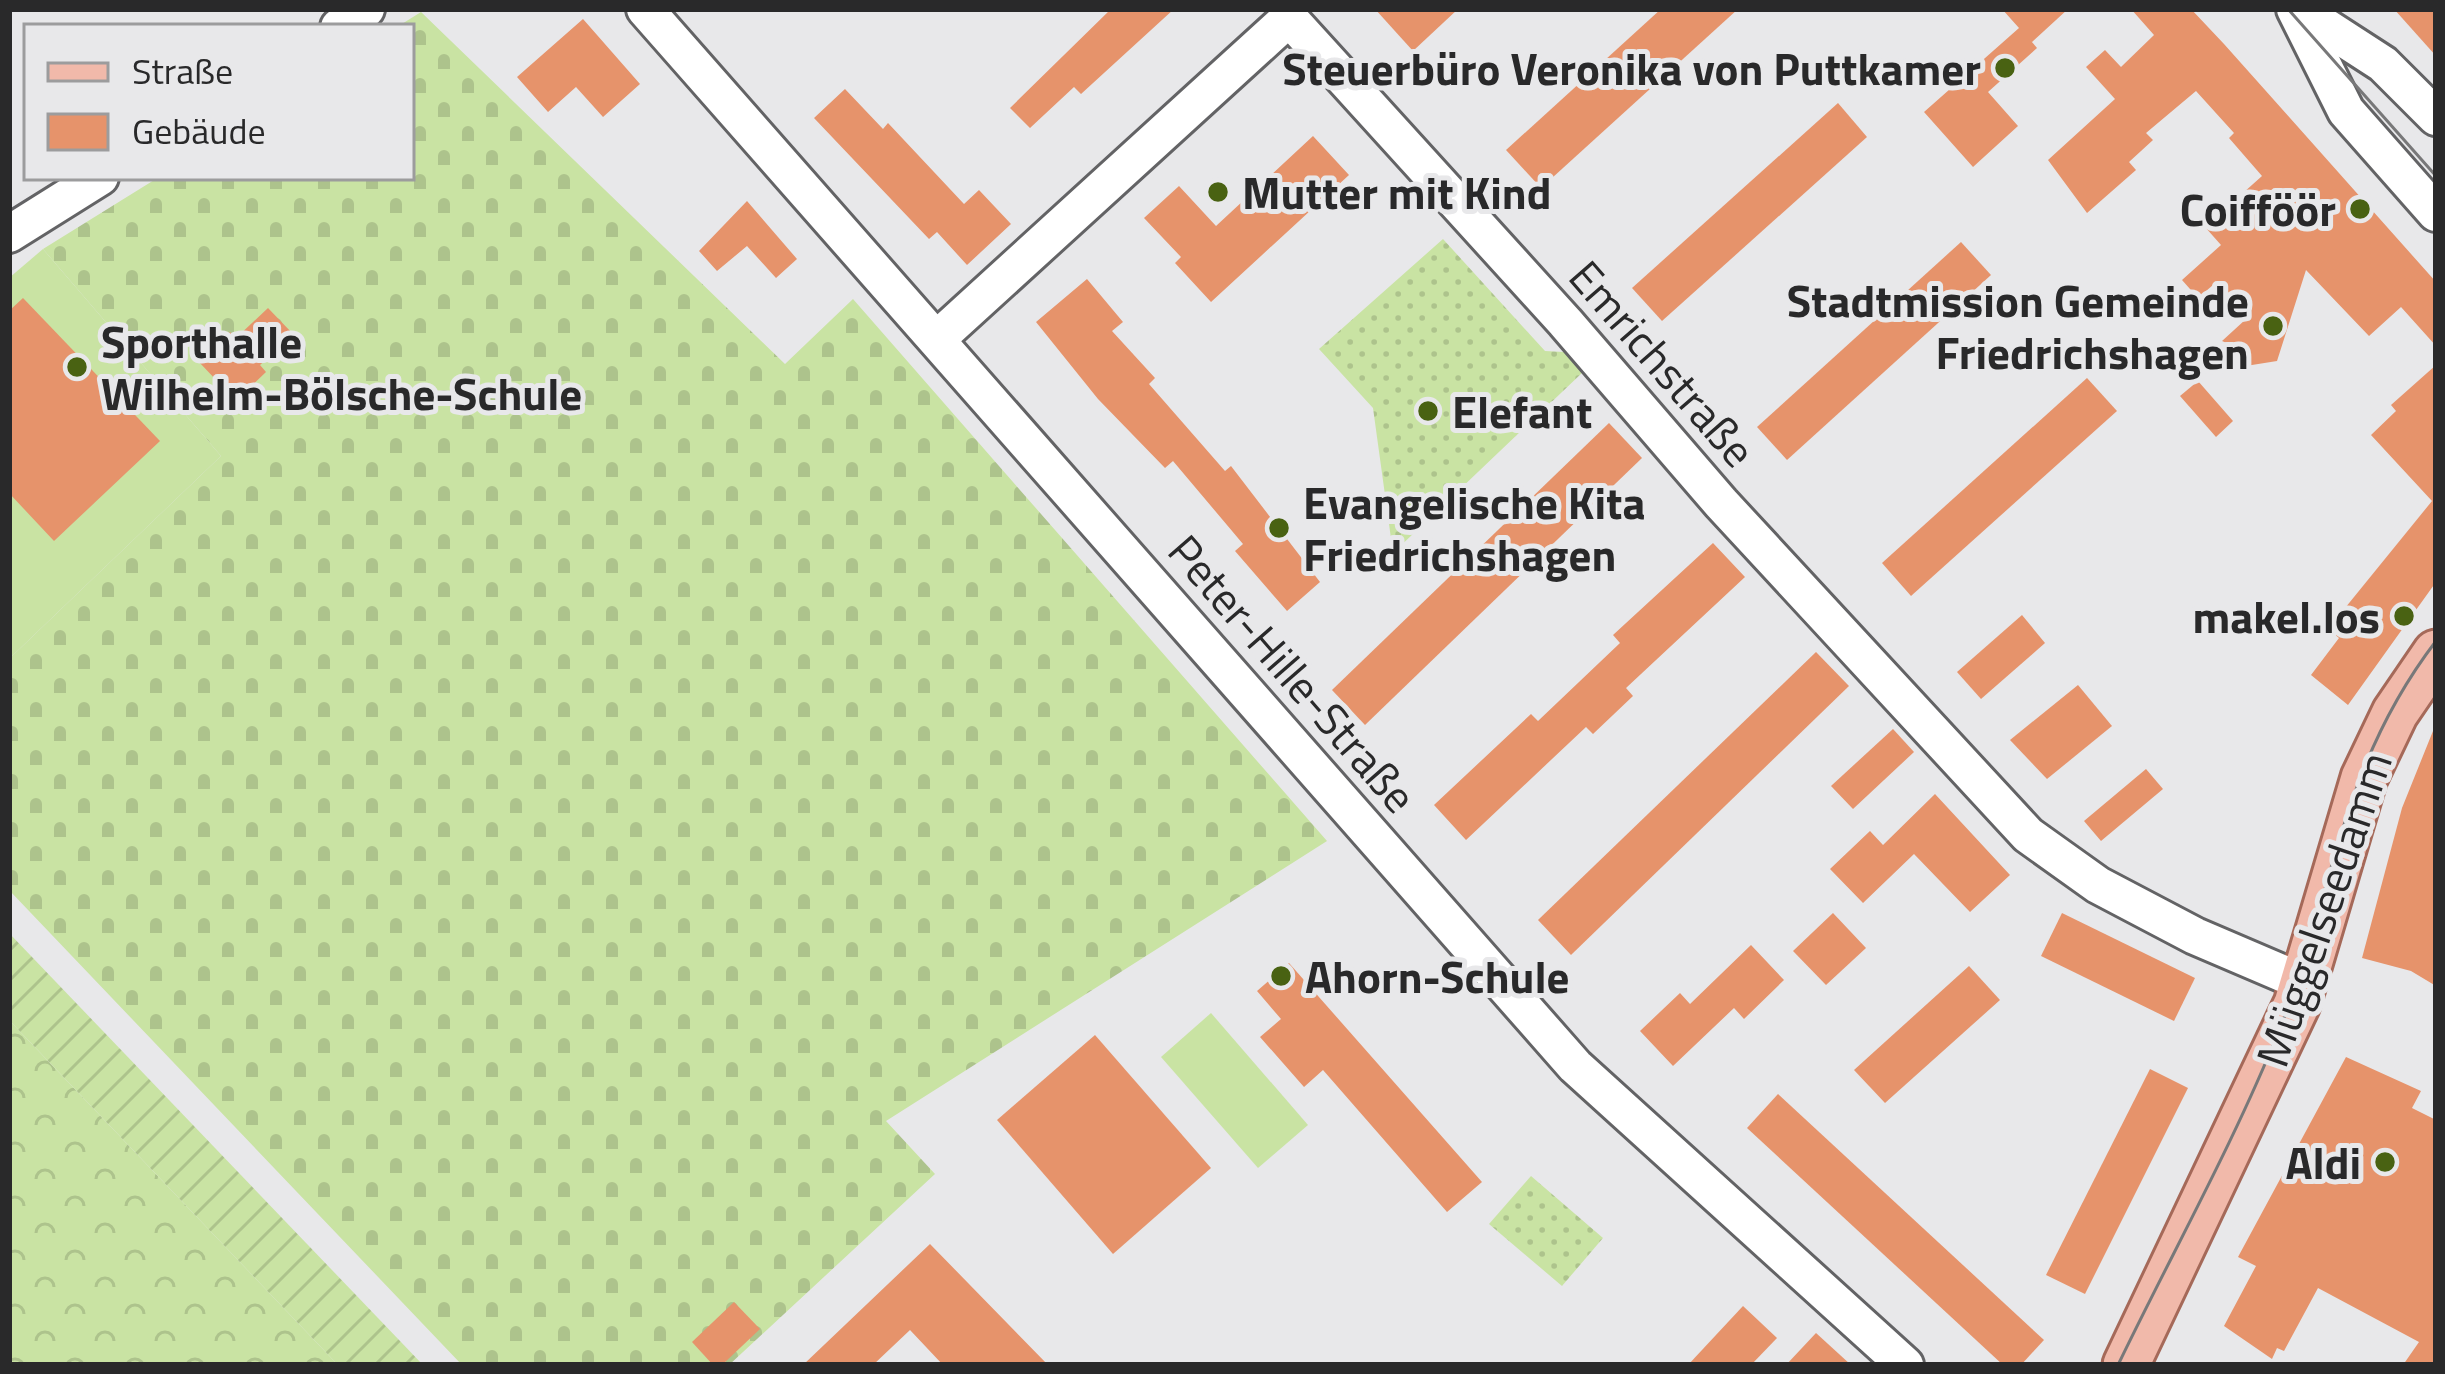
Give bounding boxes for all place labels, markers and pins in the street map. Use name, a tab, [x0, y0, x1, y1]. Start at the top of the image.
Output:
place label: Steuerbüro Veronika von Puttkamer	[1282, 34, 1981, 102]
marker: Steuerbüro Veronika von Puttkamer	[1992, 55, 2018, 81]
place label: Mutter mit Kind	[1242, 158, 1551, 226]
place label: Coifföör	[2180, 175, 2336, 243]
marker: Mutter mit Kind	[1205, 179, 1231, 205]
marker: Coifföör	[2347, 196, 2373, 222]
place label: Stadtmission Gemeinde Friedrichshagen	[1787, 266, 2249, 386]
place label: Sporthalle Wilhelm-Bölsche-Schule	[101, 307, 582, 427]
marker: Stadtmission Gemeinde Friedrichshagen	[2260, 313, 2286, 339]
marker: Sporthalle Wilhelm-Bölsche-Schule	[64, 354, 90, 380]
place label: Elefant	[1452, 377, 1592, 445]
marker: Elefant	[1415, 398, 1441, 424]
place label: Evangelische Kita Friedrichshagen	[1303, 468, 1645, 588]
marker: Evangelische Kita Friedrichshagen	[1266, 515, 1292, 541]
place label: makel.los	[2193, 582, 2380, 650]
marker: makel.los	[2391, 603, 2417, 629]
place label: Ahorn-Schule	[1305, 942, 1570, 1010]
marker: Ahorn-Schule	[1268, 963, 1294, 989]
place label: Aldi	[2285, 1128, 2361, 1196]
marker: Aldi	[2372, 1149, 2398, 1175]

